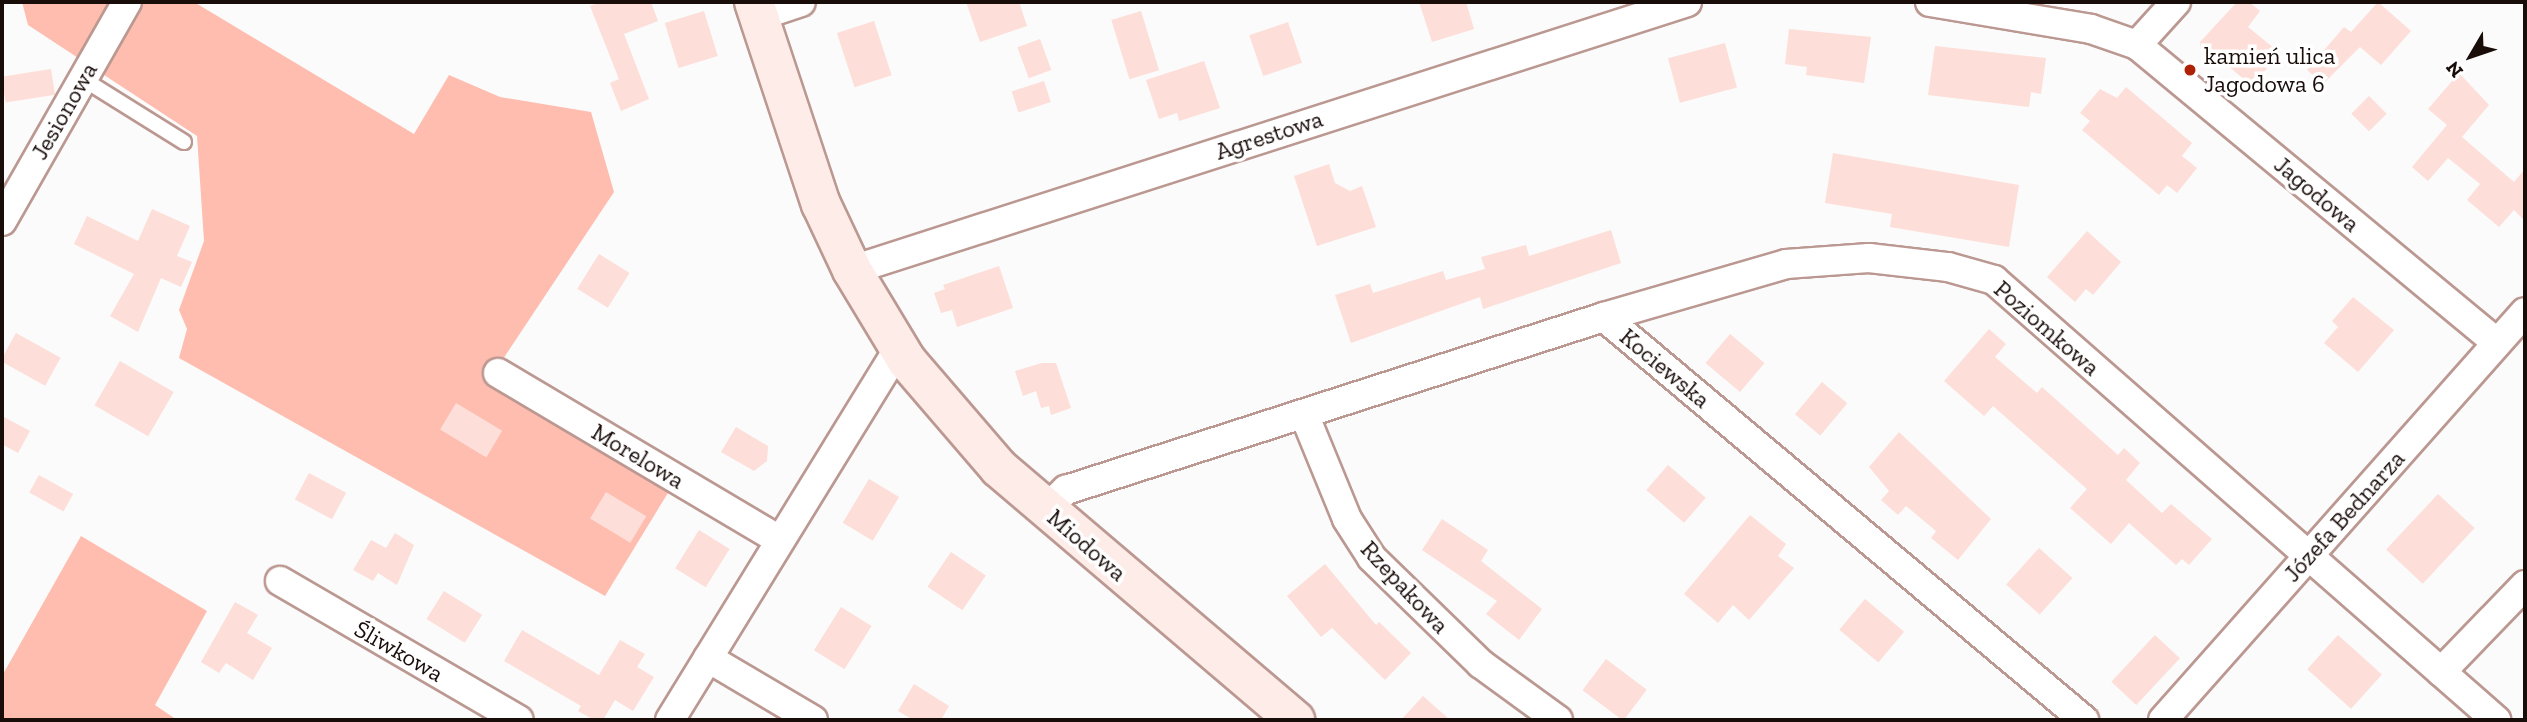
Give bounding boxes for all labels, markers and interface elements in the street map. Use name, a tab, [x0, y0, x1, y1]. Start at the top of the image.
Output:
north arrow	[2436, 21, 2506, 91]
place label: kamień ulica Jagodowa 6	[2204, 42, 2335, 98]
street label: Jesionowa	[25, 57, 103, 165]
text: N	[2441, 57, 2468, 82]
marker: kamień ulica Jagodowa 6	[2182, 62, 2198, 78]
street label: Agrestowa	[1212, 104, 1326, 166]
street label: Jagodowa	[2268, 150, 2366, 238]
street label: Poziomkowa	[1988, 274, 2106, 382]
street label: Kociewska	[1614, 322, 1716, 414]
street label: Morelowa	[587, 417, 689, 495]
street label: Józefa Bednarza	[2277, 444, 2411, 588]
street label: Miodowa	[1042, 503, 1132, 587]
street label: Rzepakowa	[1355, 535, 1455, 639]
street label: Śliwkowa	[349, 614, 449, 688]

